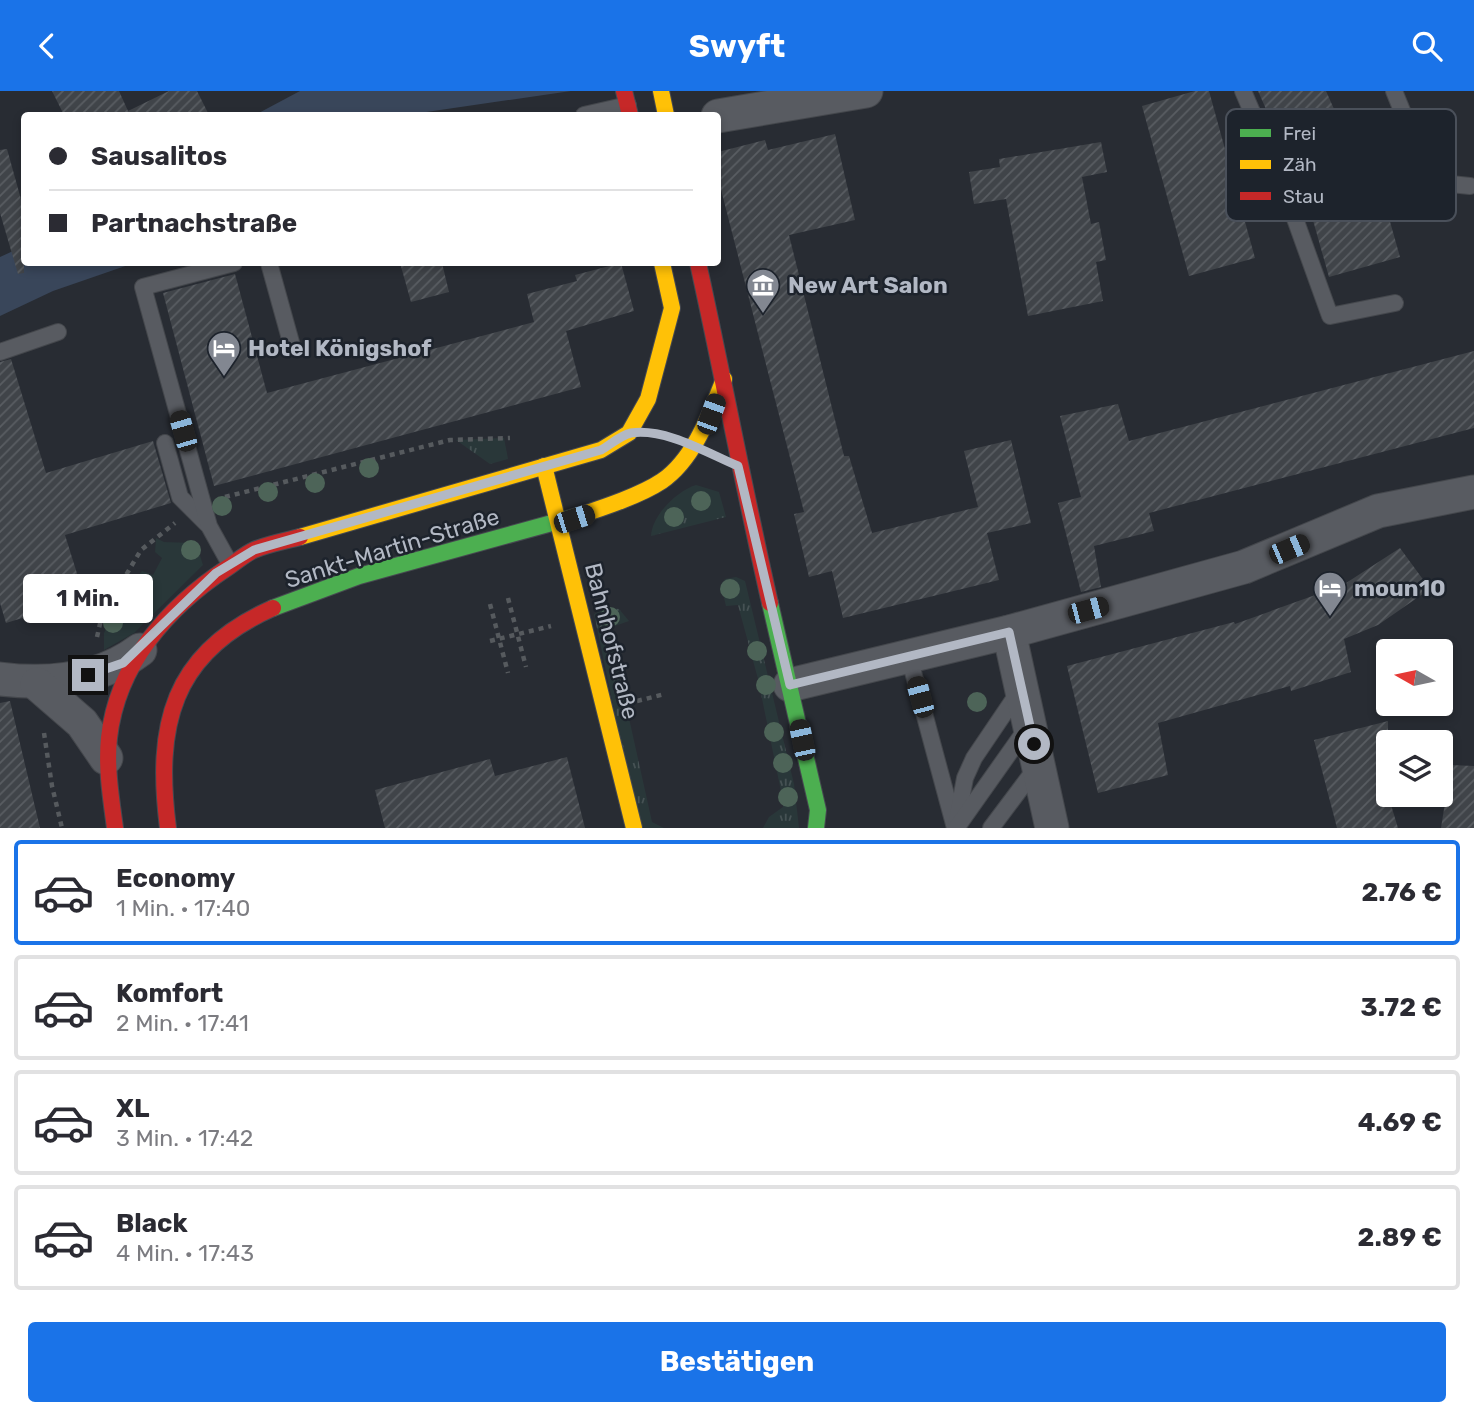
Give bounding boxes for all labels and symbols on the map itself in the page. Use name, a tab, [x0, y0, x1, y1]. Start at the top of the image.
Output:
legend	[1226, 109, 1456, 221]
text: Frei	[1283, 122, 1316, 145]
text: Zäh	[1283, 153, 1316, 176]
text: Stau	[1283, 185, 1324, 208]
museum icon: New Art Salon	[744, 266, 782, 315]
place label: New Art Salon	[788, 271, 948, 299]
hotel icon: Hotel Königshof	[205, 329, 243, 378]
place label: Hotel Königshof	[248, 334, 432, 362]
car	[694, 391, 729, 437]
car	[168, 408, 199, 454]
street label: Sankt-Martin-Straße	[282, 502, 502, 594]
car	[551, 503, 598, 535]
car	[1266, 531, 1313, 567]
street label: Bahnhofstraße	[579, 560, 645, 722]
hotel icon: moun10	[1311, 569, 1349, 618]
callout: 1 Min.	[23, 573, 153, 623]
place label: moun10	[1354, 574, 1446, 602]
car	[1065, 594, 1112, 626]
north arrow	[1376, 639, 1452, 716]
route end	[72, 659, 104, 691]
car	[905, 674, 936, 720]
car	[788, 717, 817, 763]
route start	[1018, 728, 1050, 760]

